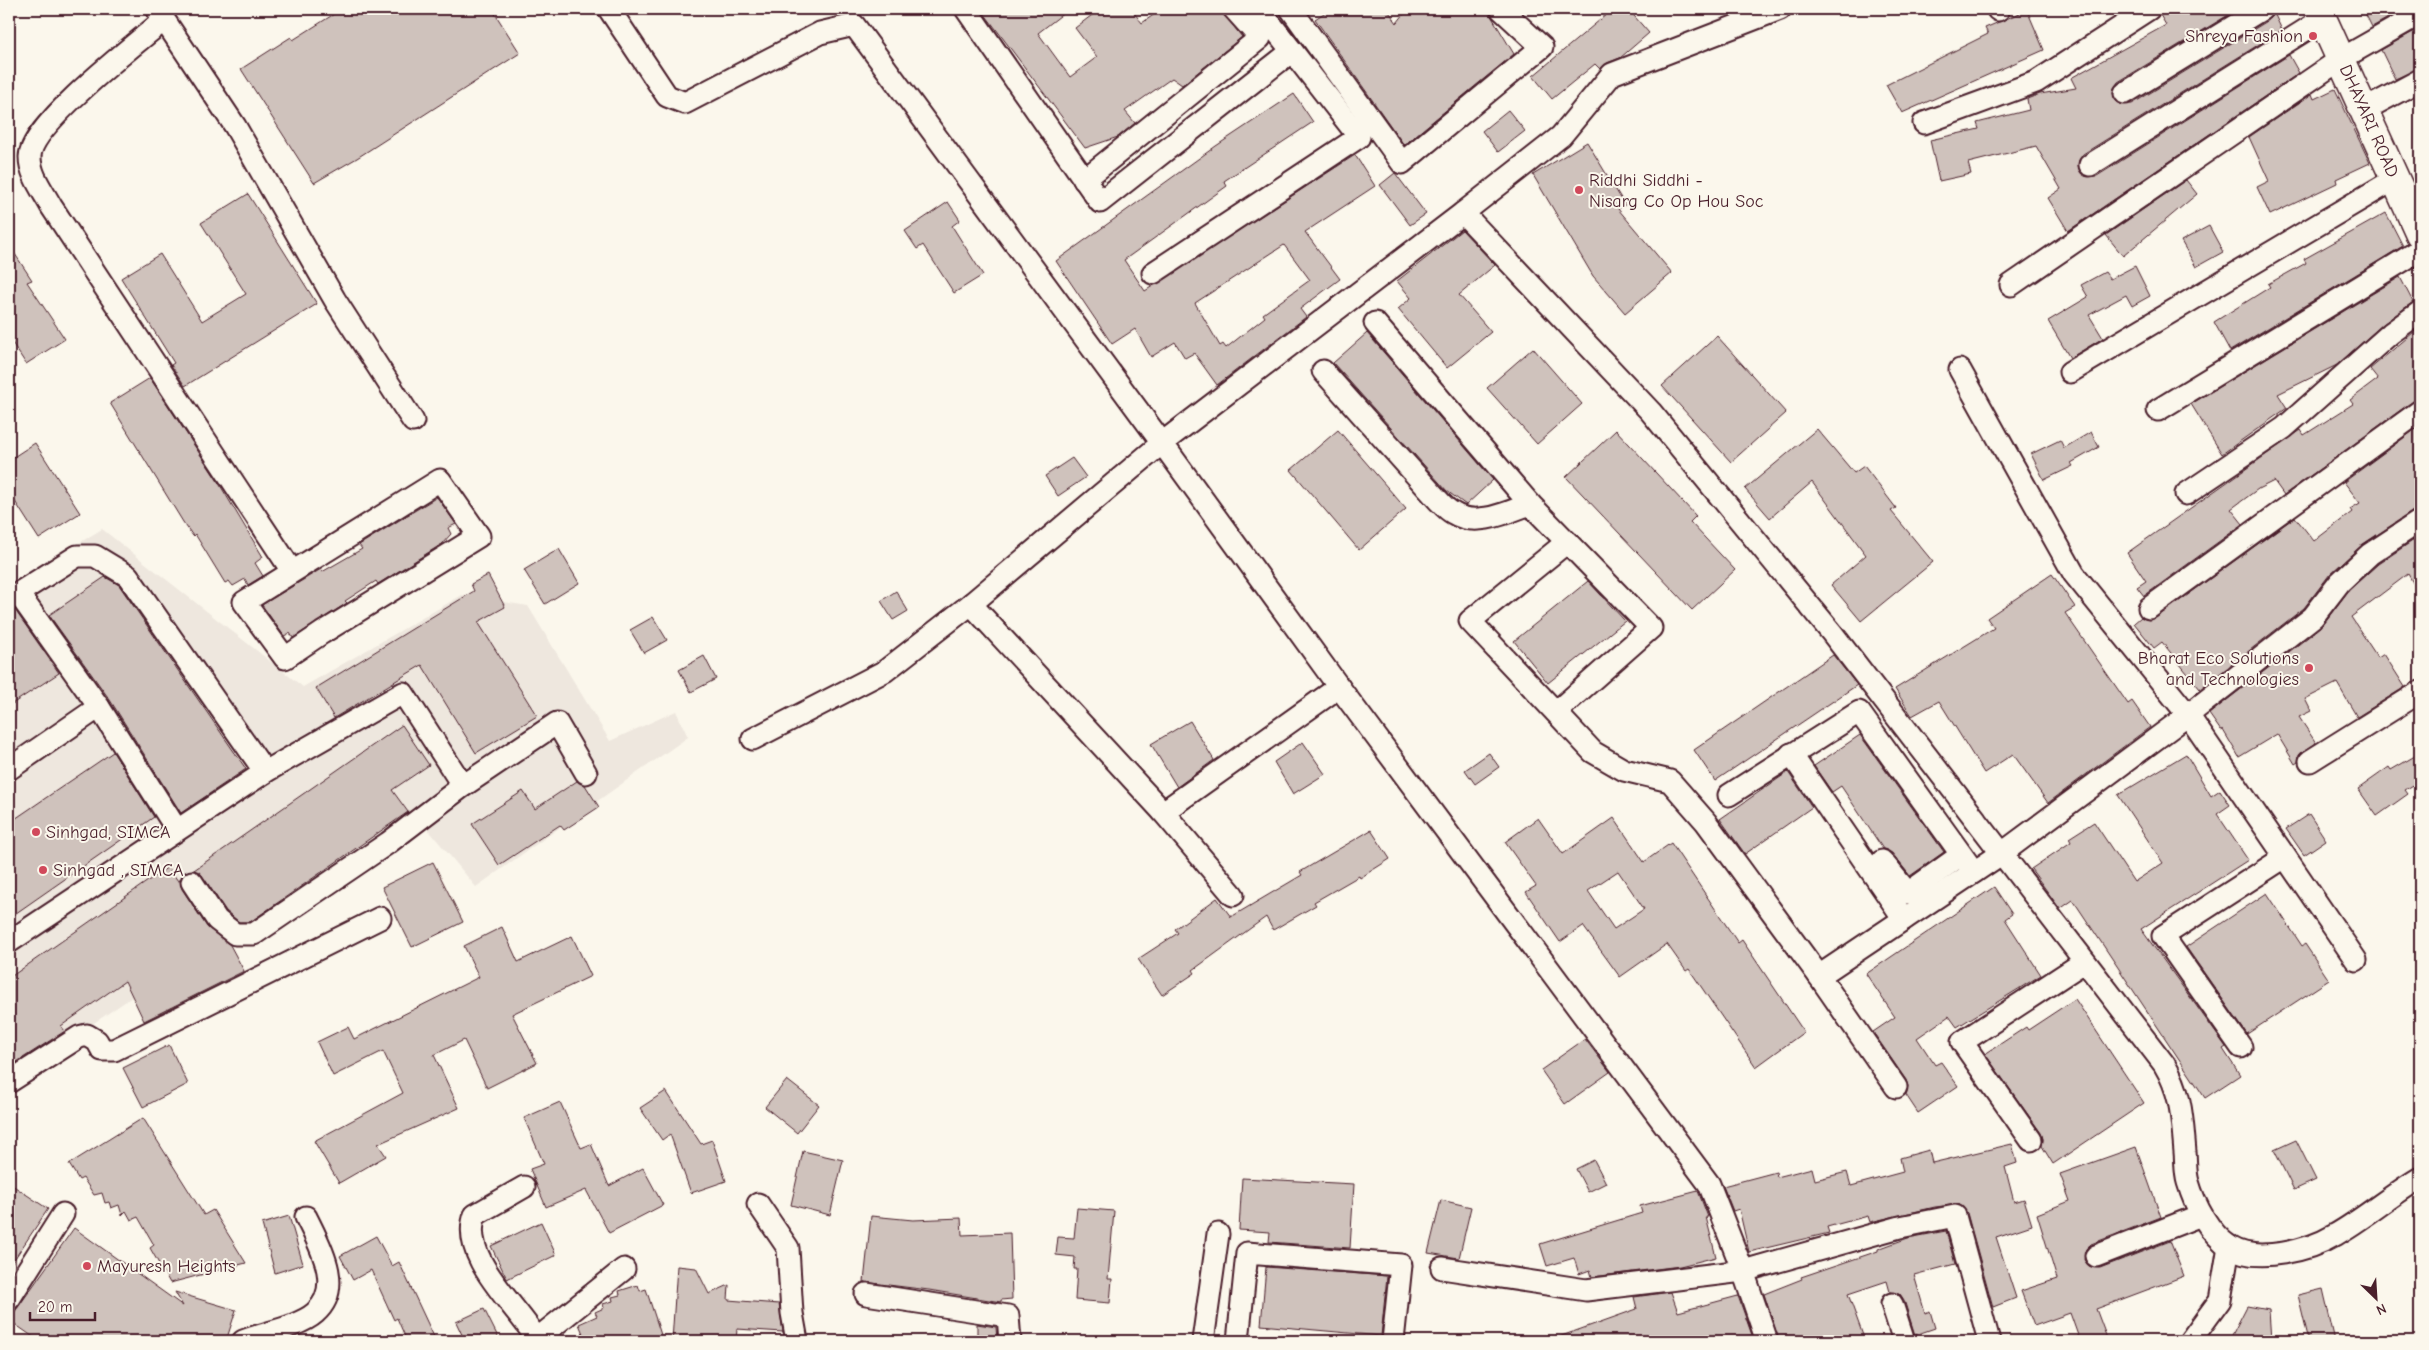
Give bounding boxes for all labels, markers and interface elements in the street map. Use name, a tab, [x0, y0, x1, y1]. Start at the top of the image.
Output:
place label: Shreya Fashion	[2185, 26, 2303, 47]
marker: Shreya Fashion	[2307, 30, 2319, 42]
street label: DHAYARI ROAD	[2335, 61, 2403, 181]
place label: Riddhi Siddhi - Nisarg Co Op Hou Soc	[1589, 170, 1764, 212]
marker: Riddhi Siddhi - Nisarg Co Op Hou Soc	[1573, 184, 1585, 196]
place label: Bharat Eco Solutions and Technologies	[2138, 648, 2299, 690]
marker: Bharat Eco Solutions and Technologies	[2303, 662, 2315, 674]
place label: Sinhgad, SIMCA	[46, 822, 171, 843]
marker: Sinhgad, SIMCA	[30, 826, 42, 838]
place label: Sinhgad , SIMCA	[53, 860, 184, 881]
marker: Sinhgad , SIMCA	[37, 864, 49, 876]
place label: Mayuresh Heights	[97, 1256, 236, 1277]
marker: Mayuresh Heights	[81, 1260, 93, 1272]
north arrow	[2352, 1272, 2402, 1322]
scale bar	[30, 1290, 95, 1322]
text: 20 m	[38, 1298, 72, 1316]
text: N	[2374, 1300, 2389, 1319]

